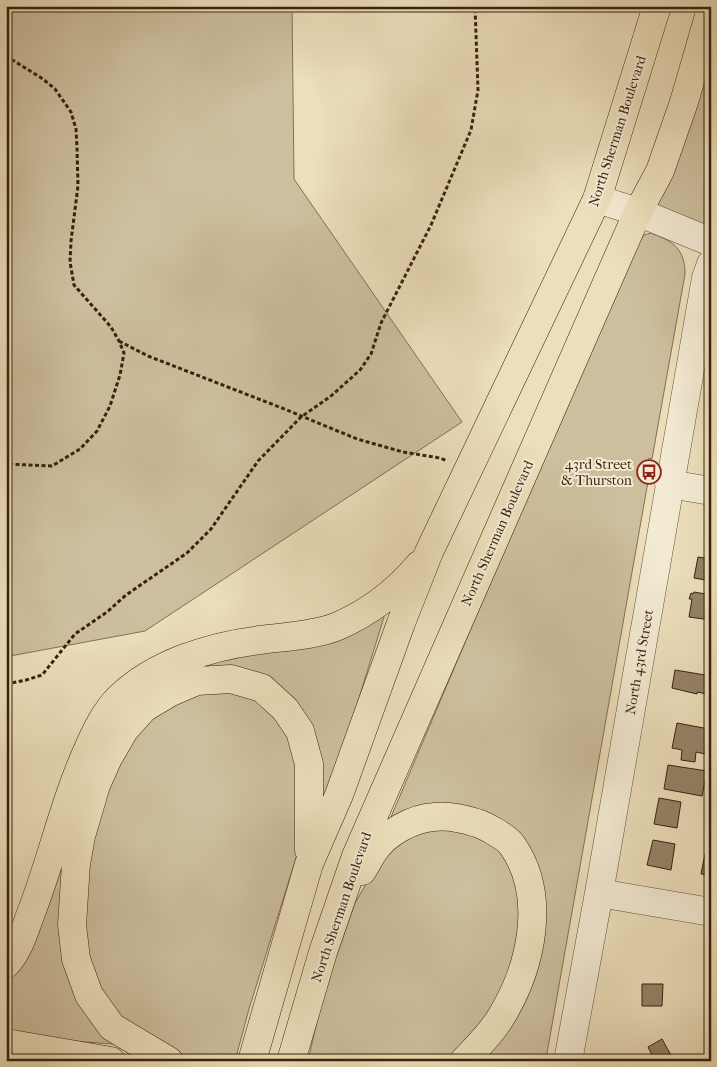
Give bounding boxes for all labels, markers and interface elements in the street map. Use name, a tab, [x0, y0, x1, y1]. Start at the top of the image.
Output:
street label: North Sherman Boulevard	[585, 53, 650, 209]
place label: 43rd Street & Thurston	[561, 456, 632, 489]
street label: North Sherman Boulevard	[458, 457, 537, 609]
bus stop icon: 43rd Street & Thurston	[636, 459, 662, 485]
street label: North 43rd Street	[622, 608, 657, 716]
street label: North Sherman Boulevard	[308, 829, 375, 984]

